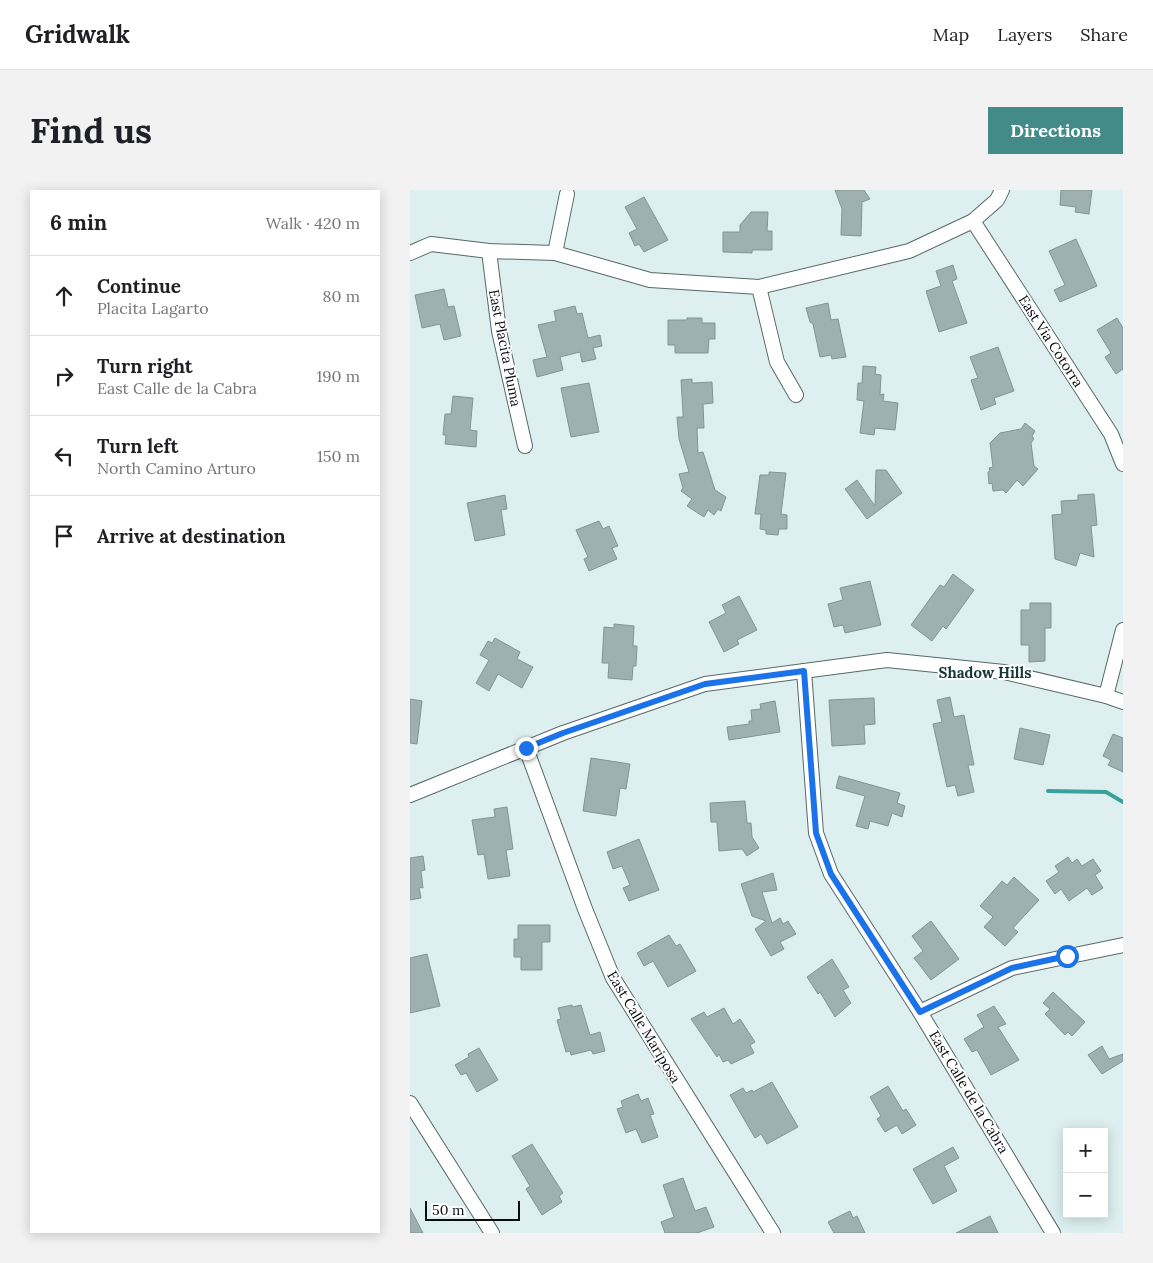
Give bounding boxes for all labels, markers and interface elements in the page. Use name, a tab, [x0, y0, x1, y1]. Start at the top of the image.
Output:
text: Gridwalk	[25, 19, 130, 50]
text: Map	[933, 23, 969, 46]
text: Layers	[997, 23, 1052, 46]
text: Share	[1080, 23, 1128, 46]
button: Directions	[988, 107, 1123, 154]
text: Find us	[30, 108, 152, 153]
text: 6 min	[50, 209, 107, 236]
text: Walk · 420 m	[265, 213, 360, 233]
text: Continue	[97, 274, 181, 298]
icon: ahead	[50, 282, 78, 310]
text: 80 m	[323, 286, 360, 306]
street label: East Placita Pluma	[485, 288, 525, 408]
street label: East Via Cotorra	[1015, 292, 1087, 390]
text: Placita Lagarto	[97, 298, 209, 318]
text: Turn right	[97, 354, 193, 378]
icon: right	[50, 362, 78, 390]
text: 190 m	[316, 366, 360, 386]
text: East Calle de la Cabra	[97, 378, 257, 398]
text: Turn left	[97, 434, 178, 458]
icon: left	[50, 442, 78, 470]
text: 150 m	[317, 446, 360, 466]
text: North Camino Arturo	[97, 458, 256, 478]
icon: arrive	[50, 522, 78, 550]
text: Arrive at destination	[97, 524, 286, 548]
district label: Shadow Hills	[939, 663, 1031, 682]
route end	[515, 737, 538, 760]
route start	[1056, 945, 1079, 968]
street label: East Calle Mariposa	[603, 968, 685, 1086]
street label: East Calle de la Cabra	[925, 1027, 1013, 1157]
map controls	[1063, 1128, 1108, 1218]
button: +	[1063, 1128, 1108, 1173]
button: −	[1063, 1173, 1108, 1218]
scale bar	[425, 1198, 520, 1221]
text: 50 m	[432, 1201, 465, 1219]

